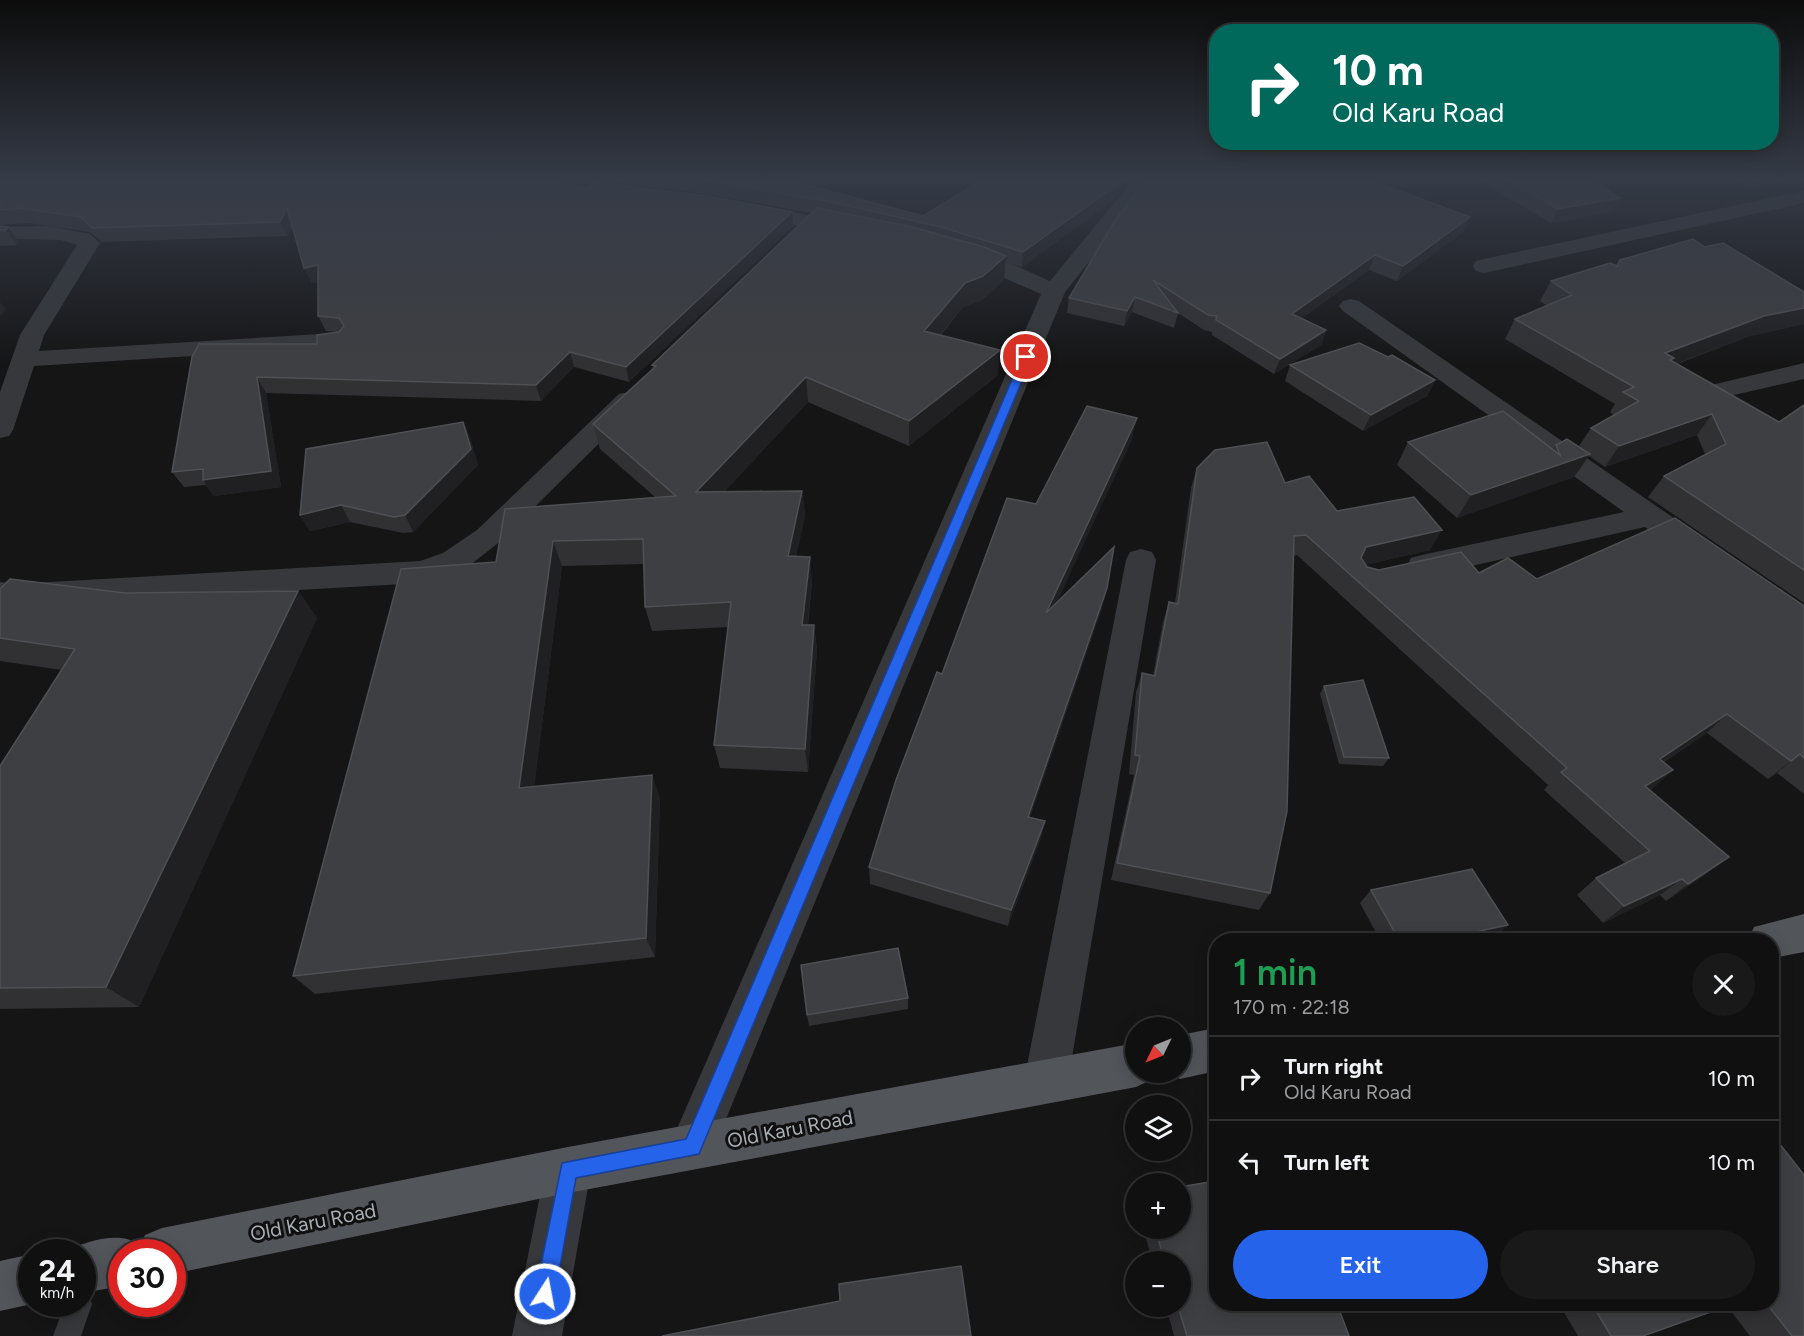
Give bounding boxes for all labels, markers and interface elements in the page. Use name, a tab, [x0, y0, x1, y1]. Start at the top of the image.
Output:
text: 10 m	[1332, 45, 1424, 96]
icon: right	[1233, 48, 1311, 126]
text: Old Karu Road	[1332, 96, 1504, 129]
pin	[1000, 331, 1051, 382]
icon: arrive	[1009, 340, 1042, 373]
text: 1 min	[1233, 951, 1317, 994]
button: close	[1692, 953, 1755, 1016]
text: 170 m · 22:18	[1233, 995, 1350, 1019]
north arrow	[1125, 1017, 1191, 1083]
map controls	[1125, 1017, 1191, 1317]
text: Turn right	[1284, 1053, 1383, 1080]
icon: right	[1233, 1062, 1266, 1095]
text: 10 m	[1708, 1065, 1755, 1092]
text: Old Karu Road	[1284, 1080, 1412, 1104]
button: layers	[1125, 1095, 1191, 1161]
street label: Old Karu Road	[725, 1105, 855, 1153]
icon: left	[1233, 1146, 1266, 1179]
text: Turn left	[1284, 1149, 1370, 1176]
text: 10 m	[1708, 1149, 1755, 1176]
button: +	[1125, 1173, 1191, 1239]
street label: Old Karu Road	[248, 1198, 378, 1246]
button: Exit	[1233, 1230, 1488, 1299]
button: Share	[1500, 1230, 1755, 1299]
speed limit sign: 30	[108, 1239, 186, 1317]
button: −	[1125, 1251, 1191, 1317]
text: 24	[39, 1252, 75, 1289]
position arrow	[513, 1262, 577, 1326]
text: km/h	[40, 1284, 74, 1302]

